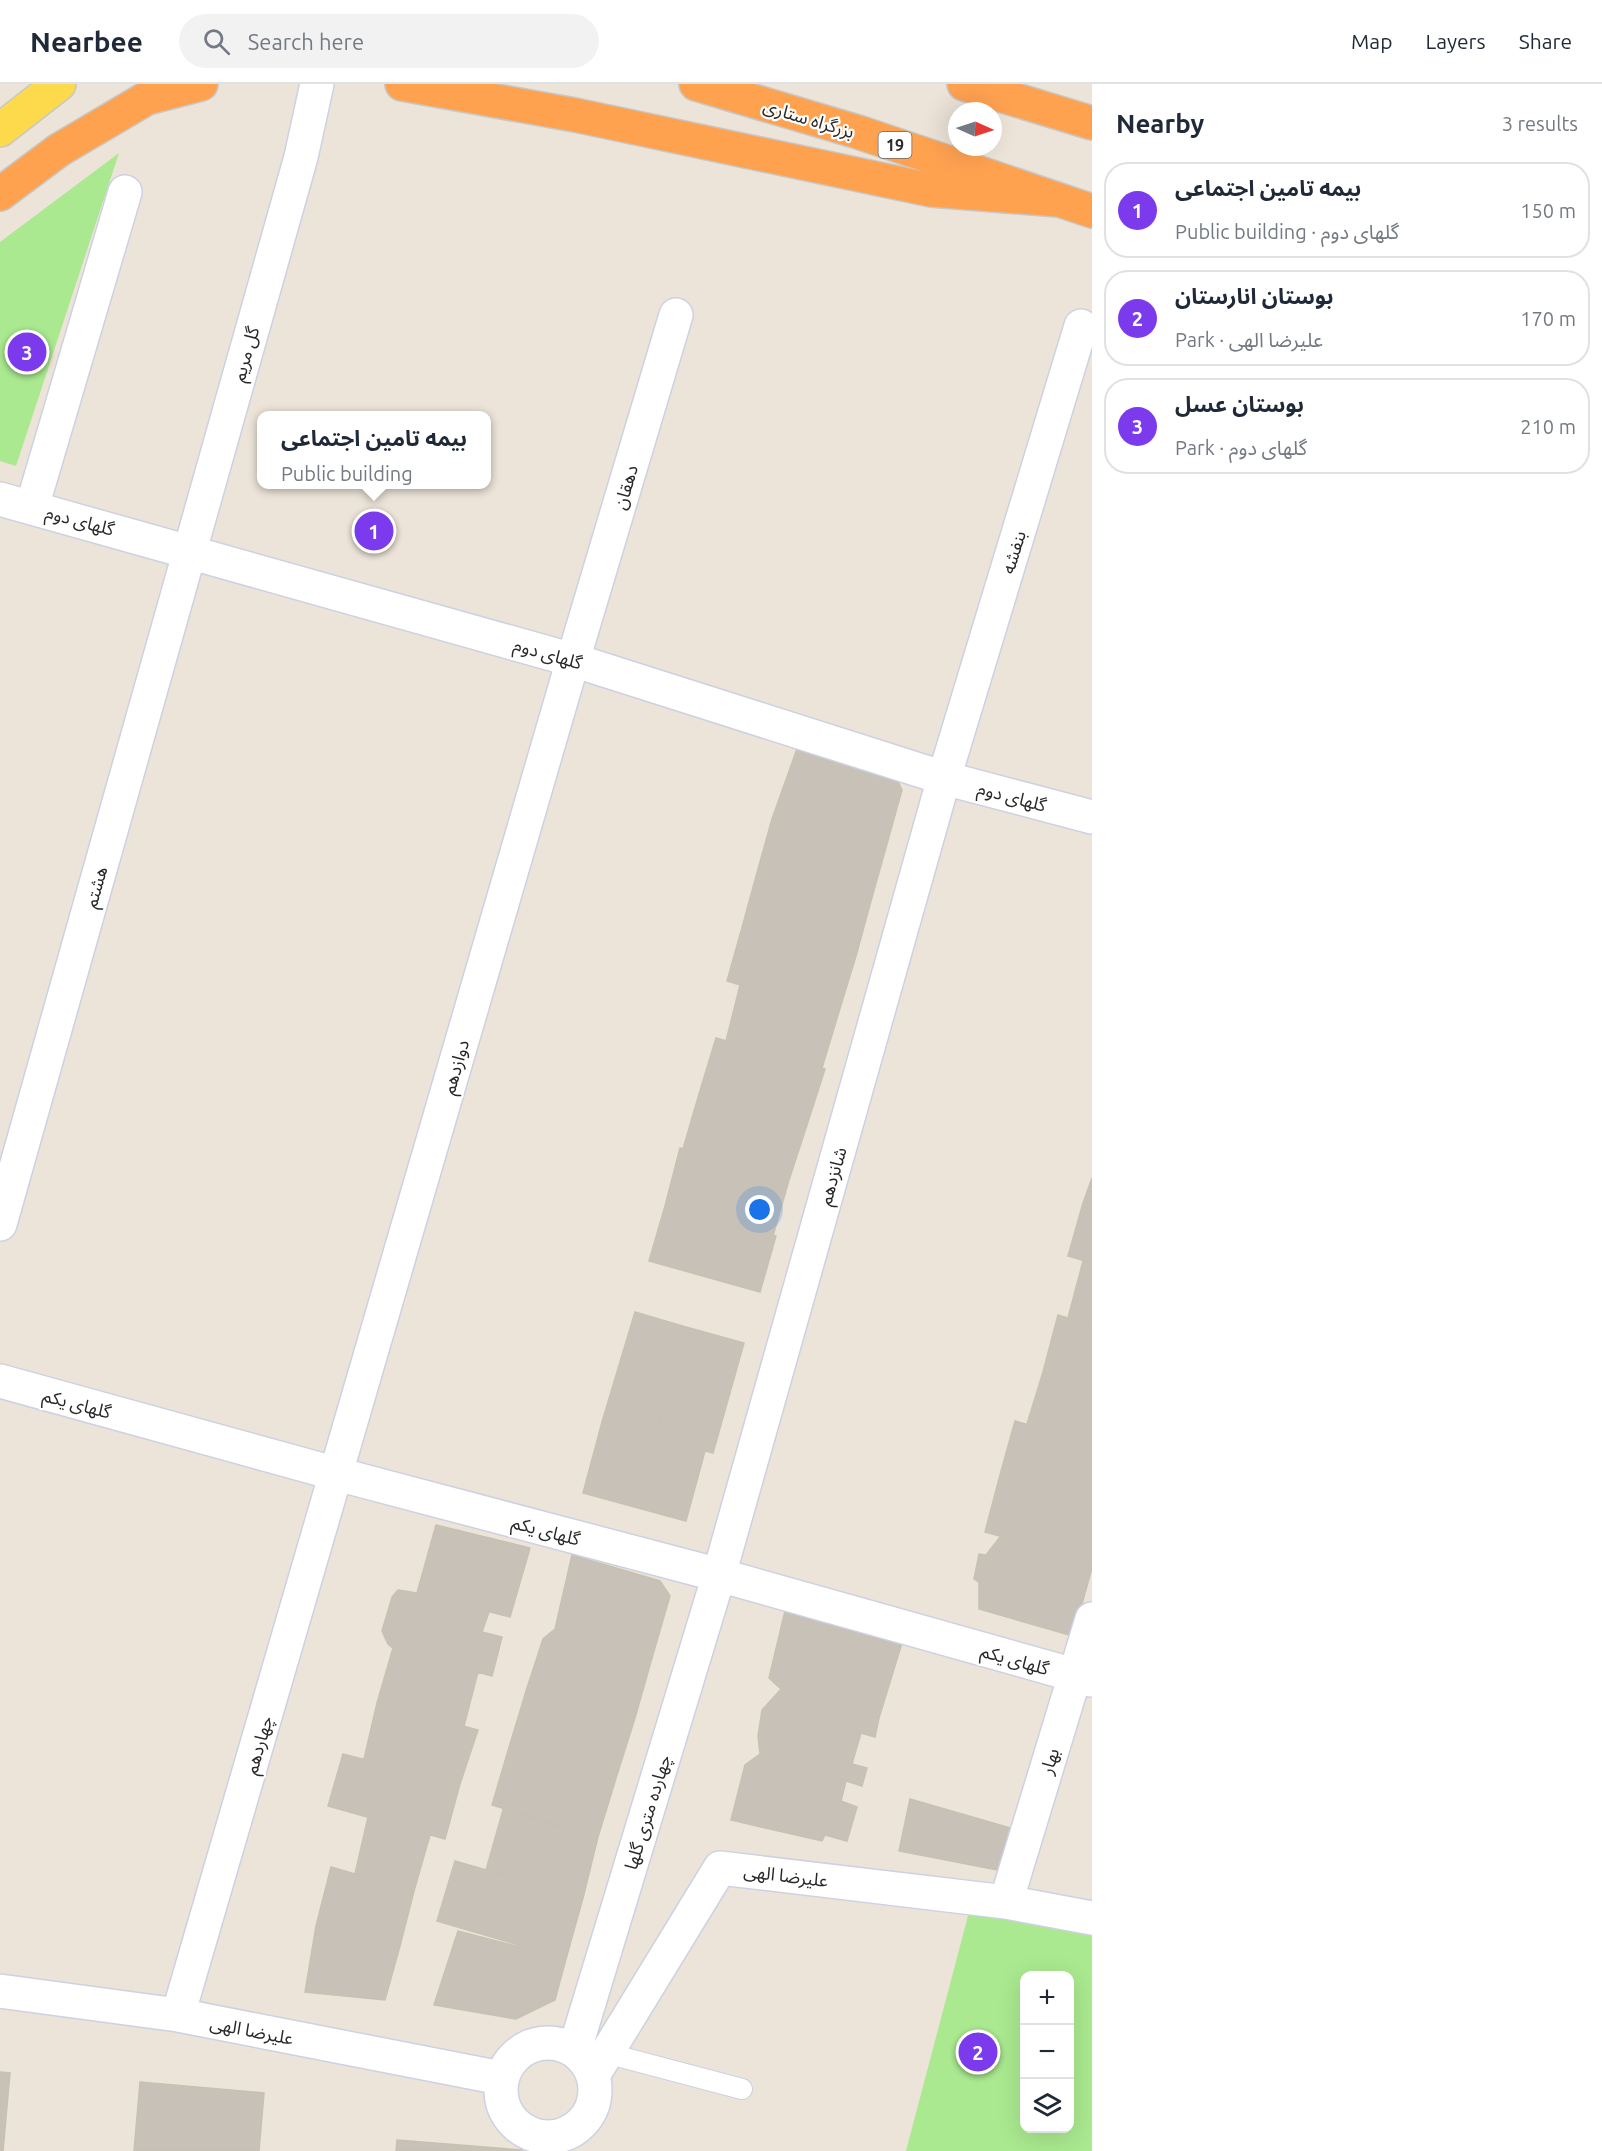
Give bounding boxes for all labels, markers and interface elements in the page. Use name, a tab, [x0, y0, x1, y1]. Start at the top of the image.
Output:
search box	[179, 14, 599, 68]
icon: search	[200, 25, 233, 58]
text: Nearbee	[30, 26, 143, 57]
text: Search here	[248, 29, 364, 54]
text: Map	[1351, 29, 1392, 53]
text: Layers	[1425, 29, 1486, 53]
text: Share	[1519, 29, 1572, 53]
street label: بزرگراه ستاری	[761, 95, 857, 143]
north arrow	[948, 102, 1002, 156]
text: Nearby	[1116, 109, 1204, 138]
text: 3 results	[1502, 112, 1578, 135]
road number: 19	[878, 132, 912, 158]
text: بیمه تامین اجتماعی	[1175, 175, 1361, 200]
text: 1	[1132, 199, 1143, 222]
text: 150 m	[1520, 199, 1576, 222]
text: Public building · گلهای دوم	[1175, 220, 1399, 243]
text: بوستان انارستان	[1175, 283, 1333, 308]
text: 2	[1132, 307, 1143, 330]
text: 170 m	[1520, 307, 1576, 330]
street label: گل مریم	[228, 324, 266, 385]
text: Park · علیرضا الهی	[1175, 328, 1323, 351]
pin: 3	[8, 330, 46, 374]
text: بوستان عسل	[1175, 391, 1304, 416]
popup	[257, 411, 491, 489]
text: 3	[1132, 415, 1143, 438]
text: 210 m	[1520, 415, 1576, 438]
text: بیمه تامین اجتماعی	[281, 425, 467, 450]
text: Park · گلهای دوم	[1175, 436, 1307, 459]
text: Public building	[281, 462, 413, 485]
street label: دهقان	[609, 462, 643, 512]
street label: گلهای دوم	[42, 501, 117, 544]
pin: 1	[354, 508, 394, 554]
street label: بنفشه	[997, 528, 1029, 576]
street label: گلهای دوم	[510, 634, 585, 677]
street label: گلهای دوم	[974, 777, 1049, 820]
street label: هشتم	[80, 864, 114, 911]
street label: دوازدهم	[438, 1037, 476, 1098]
street label: شانزدهم	[814, 1144, 854, 1209]
your location	[745, 1195, 774, 1224]
street label: گلهای یکم	[40, 1384, 114, 1426]
street label: گلهای یکم	[509, 1511, 583, 1553]
street label: گلهای یکم	[978, 1640, 1052, 1682]
street label: چهاردهم	[240, 1713, 280, 1778]
street label: بهار	[1035, 1746, 1064, 1778]
street label: چهارده متری گلها	[620, 1752, 676, 1873]
street label: علیرضا الهی	[742, 1860, 829, 1892]
map controls	[1020, 1971, 1074, 2133]
button: +	[1020, 1971, 1074, 2025]
street label: علیرضا الهی	[208, 2012, 295, 2050]
button: −	[1020, 2025, 1074, 2079]
pin: 2	[958, 2030, 998, 2074]
button: layers	[1020, 2079, 1074, 2133]

